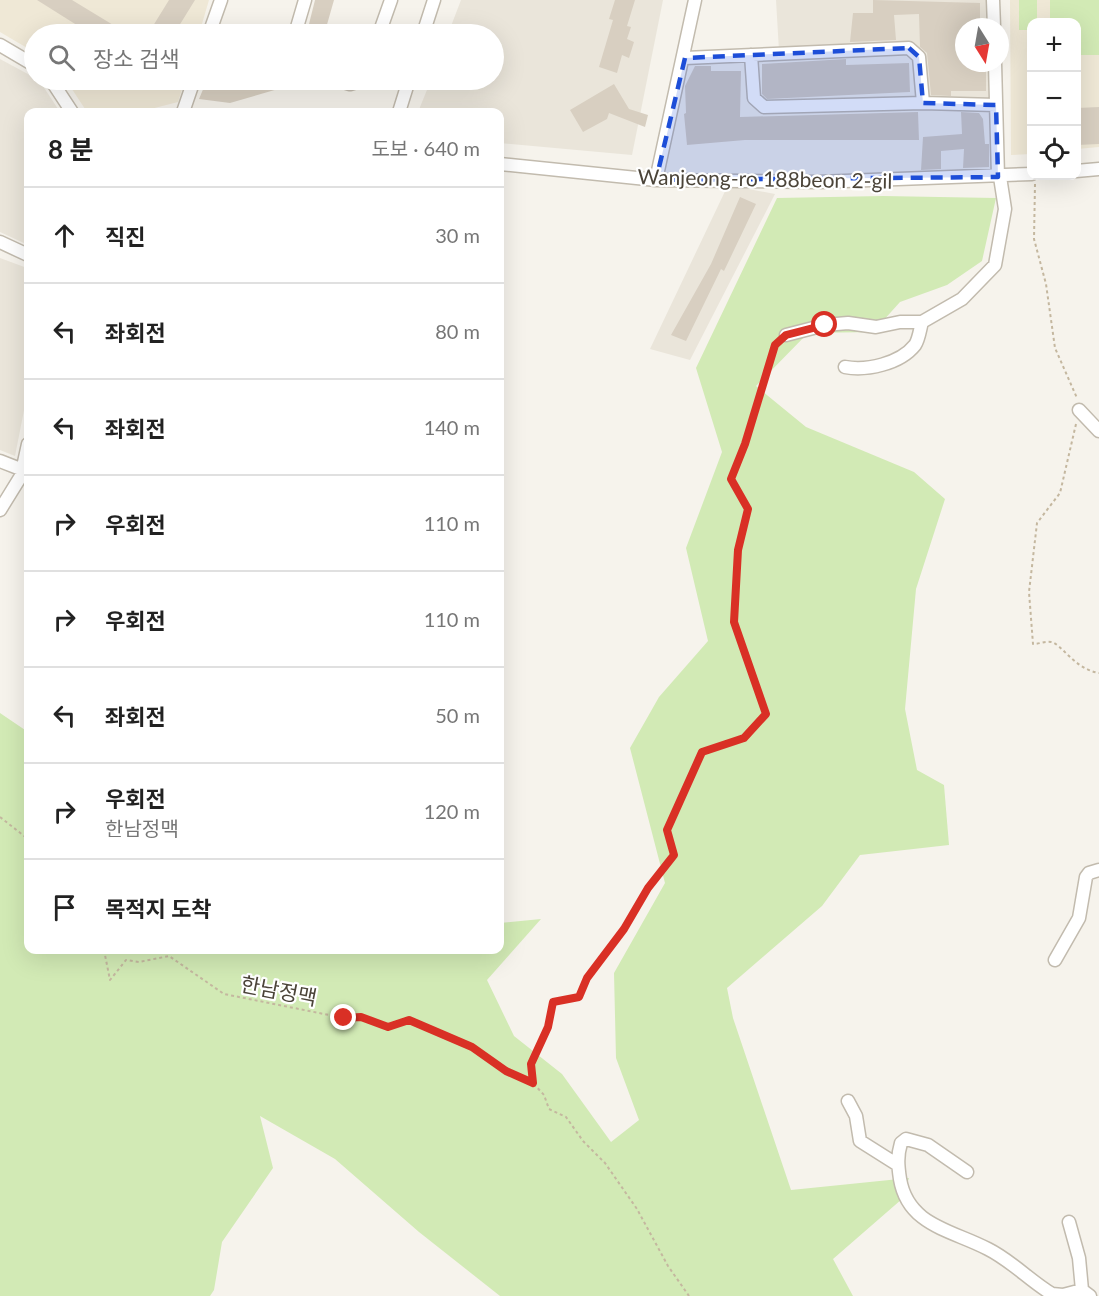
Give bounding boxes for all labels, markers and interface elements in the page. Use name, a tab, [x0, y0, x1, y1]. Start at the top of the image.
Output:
north arrow	[955, 18, 1009, 72]
map controls	[1027, 18, 1081, 180]
button: +	[1027, 18, 1081, 72]
search box	[24, 24, 504, 90]
icon: search	[45, 41, 78, 74]
text: 장소 검색	[93, 45, 180, 72]
button: −	[1027, 72, 1081, 126]
button: locate	[1027, 126, 1081, 180]
text: 8 분	[48, 133, 93, 165]
text: 도보 · 640 m	[371, 136, 480, 160]
street label: Wanjeong-ro 188beon 2-gil	[637, 163, 893, 193]
icon: ahead	[48, 219, 81, 252]
text: 직진	[105, 223, 145, 250]
text: 30 m	[435, 223, 480, 247]
route start	[811, 311, 837, 337]
icon: left	[48, 315, 81, 348]
text: 좌회전	[105, 319, 166, 346]
text: 80 m	[435, 319, 480, 343]
icon: left	[48, 411, 81, 444]
text: 좌회전	[105, 415, 166, 442]
text: 140 m	[424, 415, 480, 439]
icon: right	[48, 507, 81, 540]
text: 우회전	[105, 511, 166, 538]
text: 110 m	[424, 511, 480, 535]
icon: right	[48, 603, 81, 636]
text: 우회전	[105, 607, 166, 634]
text: 110 m	[424, 607, 480, 631]
icon: left	[48, 699, 81, 732]
text: 좌회전	[105, 703, 166, 730]
text: 50 m	[435, 703, 480, 727]
text: 우회전	[105, 785, 166, 812]
icon: right	[48, 795, 81, 828]
text: 120 m	[424, 799, 480, 823]
text: 한남정맥	[105, 816, 179, 840]
icon: arrive	[48, 891, 81, 924]
text: 목적지 도착	[105, 895, 212, 922]
street label: 한남정맥	[239, 970, 319, 1010]
route end	[330, 1004, 356, 1030]

